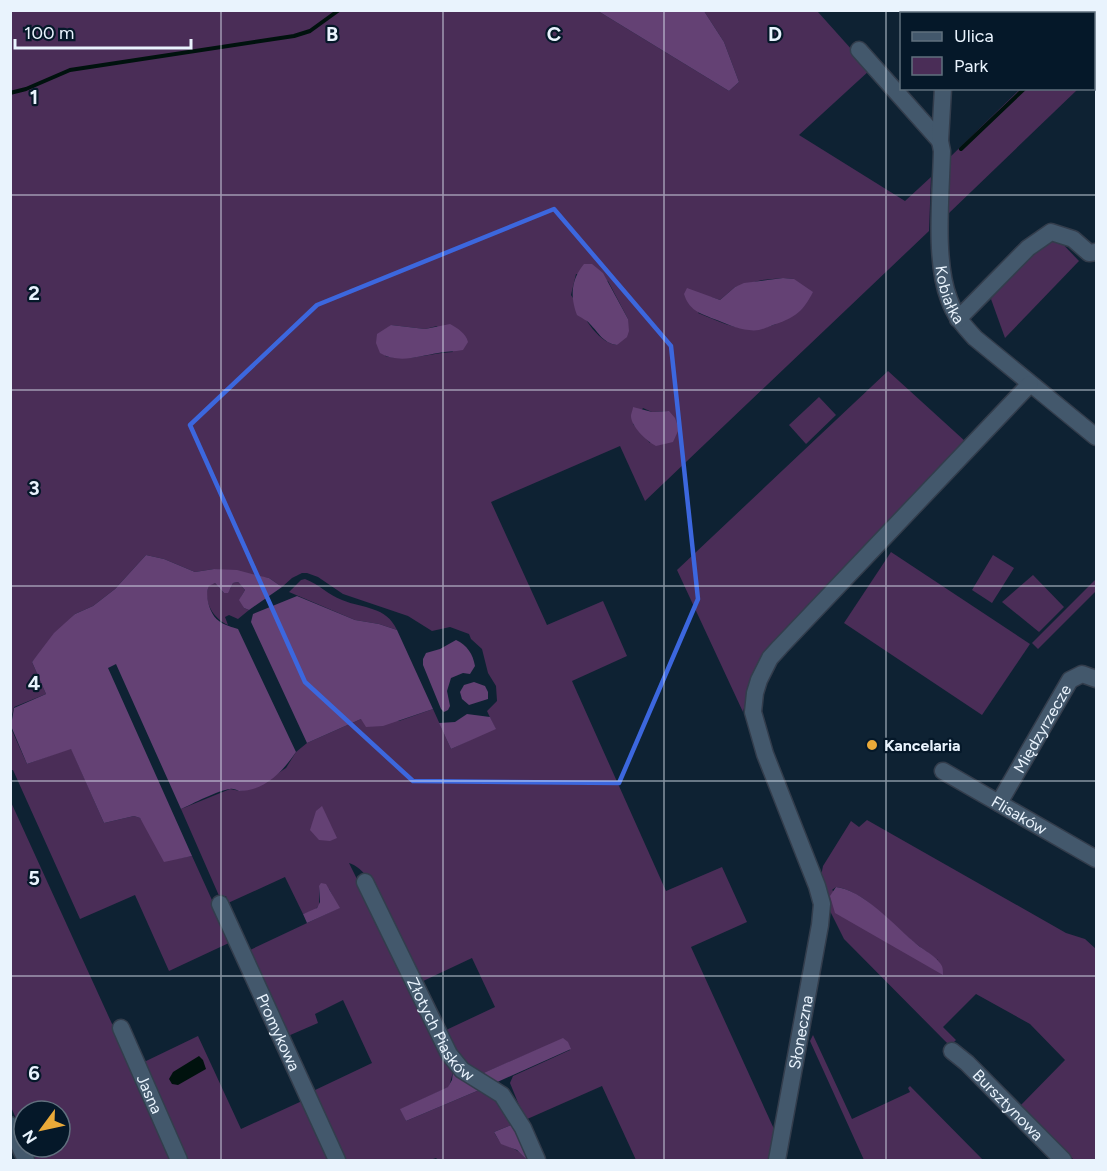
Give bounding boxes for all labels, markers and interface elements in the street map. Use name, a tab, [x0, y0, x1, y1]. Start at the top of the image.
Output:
scale bar	[15, 12, 190, 50]
legend	[900, 12, 1095, 90]
text: 100 m	[24, 22, 74, 44]
text: B	[326, 22, 338, 46]
text: C	[547, 22, 561, 46]
text: D	[768, 22, 782, 46]
text: Ulica	[954, 25, 994, 47]
text: Park	[954, 55, 989, 77]
text: 1	[30, 85, 38, 109]
street label: Kobiałka	[932, 264, 969, 327]
text: 2	[28, 281, 40, 305]
text: 3	[28, 476, 40, 500]
text: 4	[28, 671, 41, 695]
street label: Międzyrzecze	[1009, 681, 1075, 776]
place label: Kancelaria	[884, 736, 961, 755]
marker: Kancelaria	[865, 738, 879, 752]
street label: Flisaków	[988, 791, 1051, 838]
text: 5	[28, 866, 40, 890]
street label: Złotych Piasków	[403, 974, 478, 1085]
street label: Promykowa	[253, 991, 305, 1074]
street label: Słoneczna	[784, 994, 816, 1071]
text: 6	[28, 1061, 40, 1085]
street label: Bursztynowa	[969, 1065, 1048, 1144]
street label: Jasna	[133, 1071, 167, 1117]
north arrow	[12, 1099, 72, 1159]
text: N	[19, 1127, 41, 1147]

